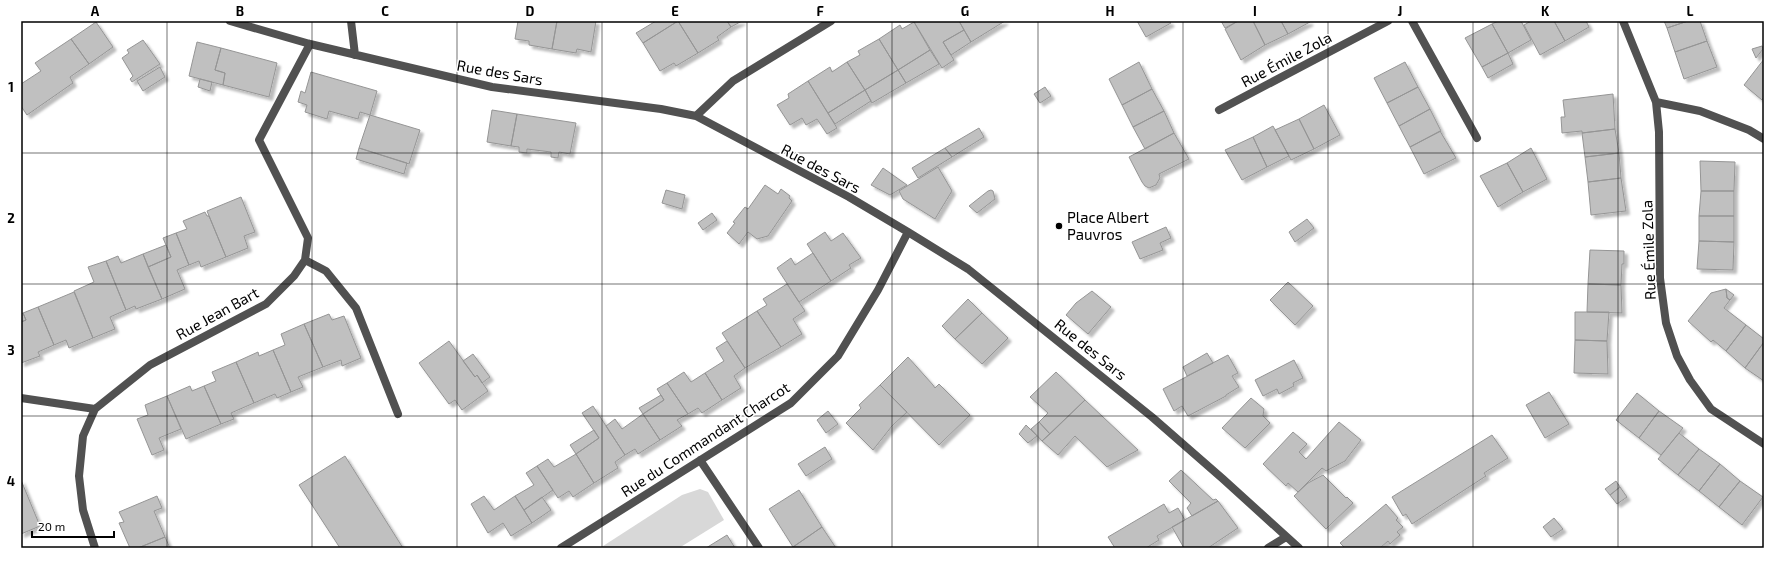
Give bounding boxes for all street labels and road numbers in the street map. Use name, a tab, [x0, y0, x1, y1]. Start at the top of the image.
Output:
street label: Rue Émile Zola	[1238, 28, 1334, 90]
street label: Rue des Sars	[456, 56, 544, 88]
street label: Rue des Sars	[778, 140, 864, 196]
street label: Rue Émile Zola	[1637, 200, 1659, 300]
street label: Rue Jean Bart	[173, 283, 262, 343]
street label: Rue des Sars	[1051, 315, 1131, 383]
street label: Rue du Commandant Charcot	[617, 378, 793, 500]

